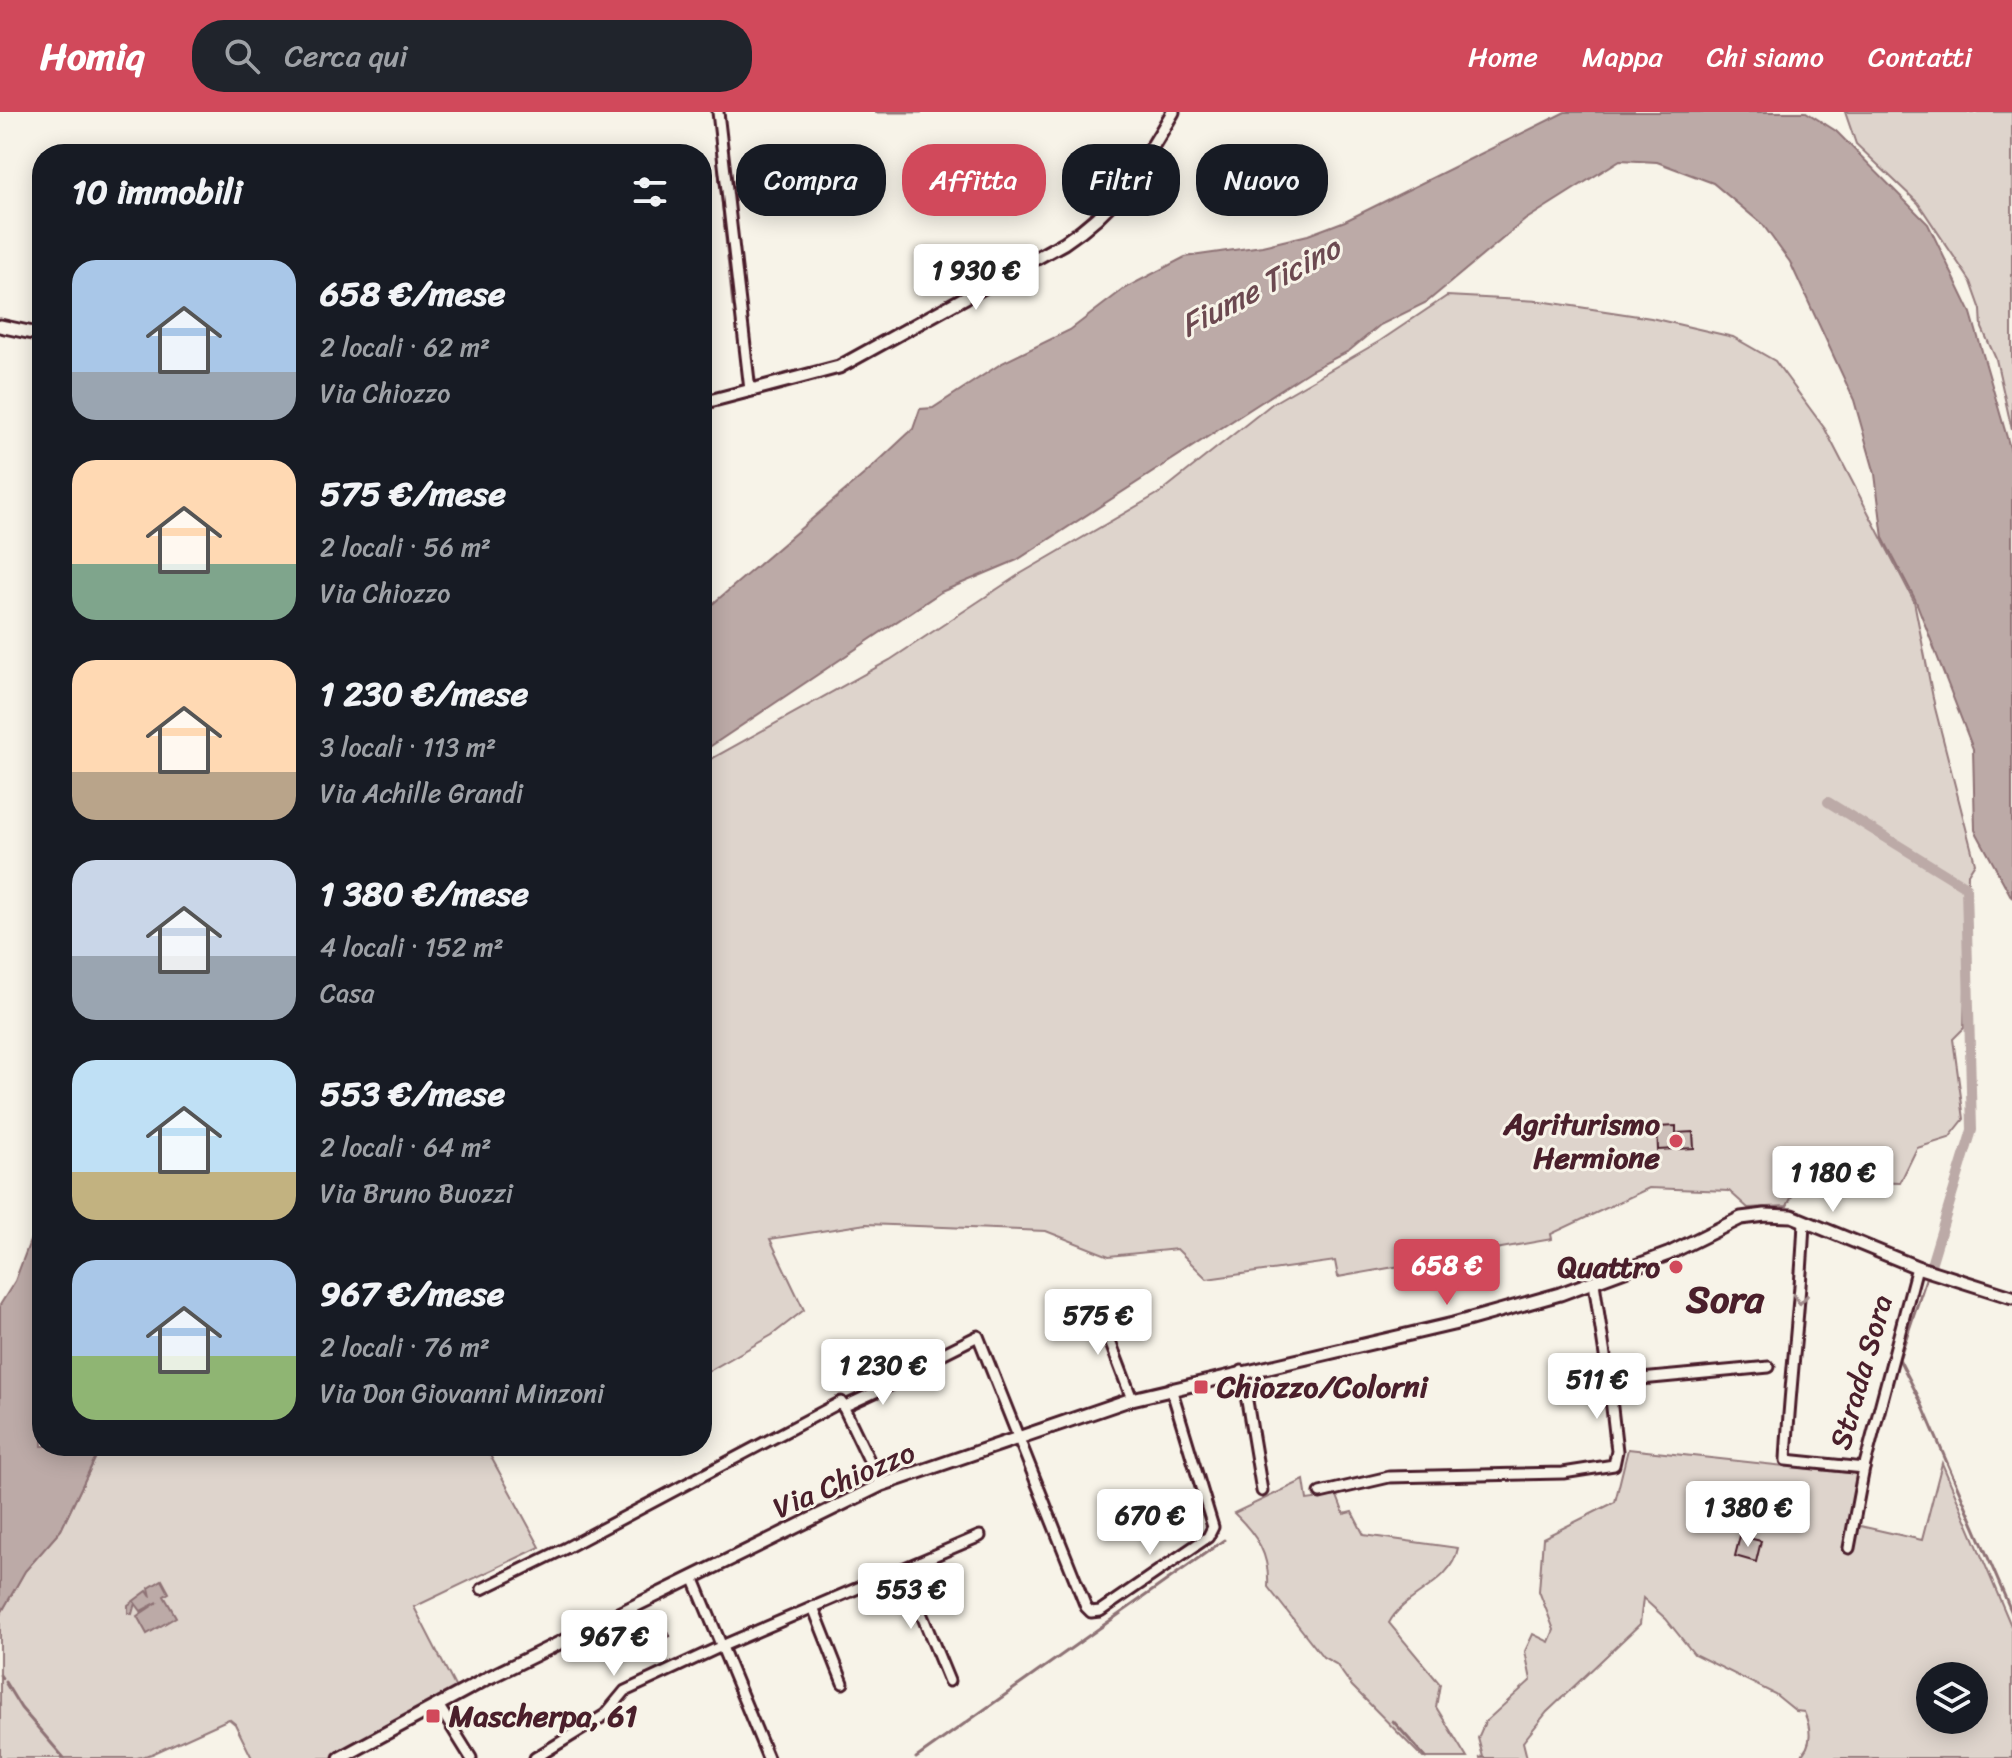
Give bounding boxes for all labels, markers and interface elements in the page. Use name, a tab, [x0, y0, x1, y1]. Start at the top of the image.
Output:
search box	[192, 20, 752, 92]
text: Homiq	[40, 23, 144, 90]
text: Cerca qui	[284, 29, 408, 83]
text: Home	[1468, 32, 1538, 81]
text: Mappa	[1582, 32, 1663, 81]
text: Chi siamo	[1707, 32, 1824, 81]
text: Contatti	[1868, 32, 1972, 81]
icon: search	[220, 34, 264, 78]
chip: Compra	[736, 144, 886, 216]
chip: Affitta	[902, 144, 1046, 216]
chip: Filtri	[1062, 144, 1180, 216]
chip: Nuovo	[1196, 144, 1328, 216]
text: 10 immobili	[72, 162, 242, 222]
icon: filters	[628, 170, 672, 214]
water label: Fiume Ticino	[1169, 220, 1353, 353]
pin: 1 930 €	[902, 244, 1050, 312]
text: 1 930 €	[932, 247, 1020, 293]
text: 658 €/mese	[320, 264, 506, 324]
icon: home	[136, 292, 232, 388]
text: 2 locali · 62 m²	[320, 324, 490, 370]
text: Via Chiozzo	[320, 370, 451, 416]
text: 575 €/mese	[320, 464, 506, 524]
icon: home	[136, 492, 232, 588]
text: 2 locali · 56 m²	[320, 524, 491, 570]
text: Via Chiozzo	[320, 570, 451, 616]
text: 1 230 €/mese	[320, 664, 528, 724]
icon: home	[136, 692, 232, 788]
text: 3 locali · 113 m²	[320, 724, 496, 770]
text: Via Achille Grandi	[320, 770, 523, 816]
text: 1 380 €/mese	[320, 864, 529, 924]
icon: home	[136, 892, 232, 988]
text: 4 locali · 152 m²	[320, 924, 504, 970]
text: Casa	[320, 970, 374, 1016]
text: 553 €/mese	[320, 1064, 505, 1124]
icon: home	[136, 1092, 232, 1188]
place label: Agriturismo Hermione	[1502, 1097, 1661, 1185]
text: 2 locali · 64 m²	[320, 1124, 491, 1170]
marker: Agriturismo Hermione	[1667, 1132, 1685, 1150]
pin: 1 180 €	[1759, 1146, 1907, 1214]
text: 1 180 €	[1790, 1149, 1876, 1195]
text: Via Bruno Buozzi	[320, 1170, 513, 1216]
pin: 658 €	[1391, 1239, 1503, 1307]
place label: Quattro	[1557, 1240, 1660, 1294]
text: 658 €	[1412, 1242, 1482, 1288]
marker: Quattro	[1667, 1258, 1685, 1276]
text: 967 €/mese	[320, 1264, 505, 1324]
district label: Sora	[1685, 1266, 1765, 1333]
street label: Strada Sora	[1813, 1288, 1909, 1456]
pin: 575 €	[1042, 1289, 1154, 1357]
icon: home	[136, 1292, 232, 1388]
text: 575 €	[1063, 1292, 1133, 1338]
one-way arrow	[1792, 1293, 1809, 1306]
text: 2 locali · 76 m²	[320, 1324, 490, 1370]
pin: 1 230 €	[809, 1339, 957, 1407]
text: 1 230 €	[839, 1342, 927, 1388]
pin: 511 €	[1541, 1353, 1653, 1421]
text: 511 €	[1566, 1356, 1628, 1402]
place label: Chiozzo/Colorni	[1216, 1360, 1430, 1414]
text: Via Don Giovanni Minzoni	[320, 1370, 604, 1416]
marker: Chiozzo/Colorni	[1192, 1378, 1210, 1396]
street label: Via Chiozzo	[764, 1426, 924, 1534]
pin: 1 380 €	[1674, 1481, 1822, 1549]
text: 1 380 €	[1704, 1484, 1792, 1530]
pin: 670 €	[1094, 1489, 1206, 1557]
text: 670 €	[1115, 1492, 1185, 1538]
pin: 553 €	[855, 1563, 967, 1631]
text: 553 €	[876, 1566, 946, 1612]
pin: 967 €	[558, 1610, 670, 1678]
text: 967 €	[579, 1613, 649, 1659]
map controls	[1916, 1662, 1988, 1734]
button: layers	[1916, 1662, 1988, 1734]
place label: Mascherpa, 61	[448, 1689, 638, 1743]
marker: Mascherpa, 61	[424, 1707, 442, 1725]

